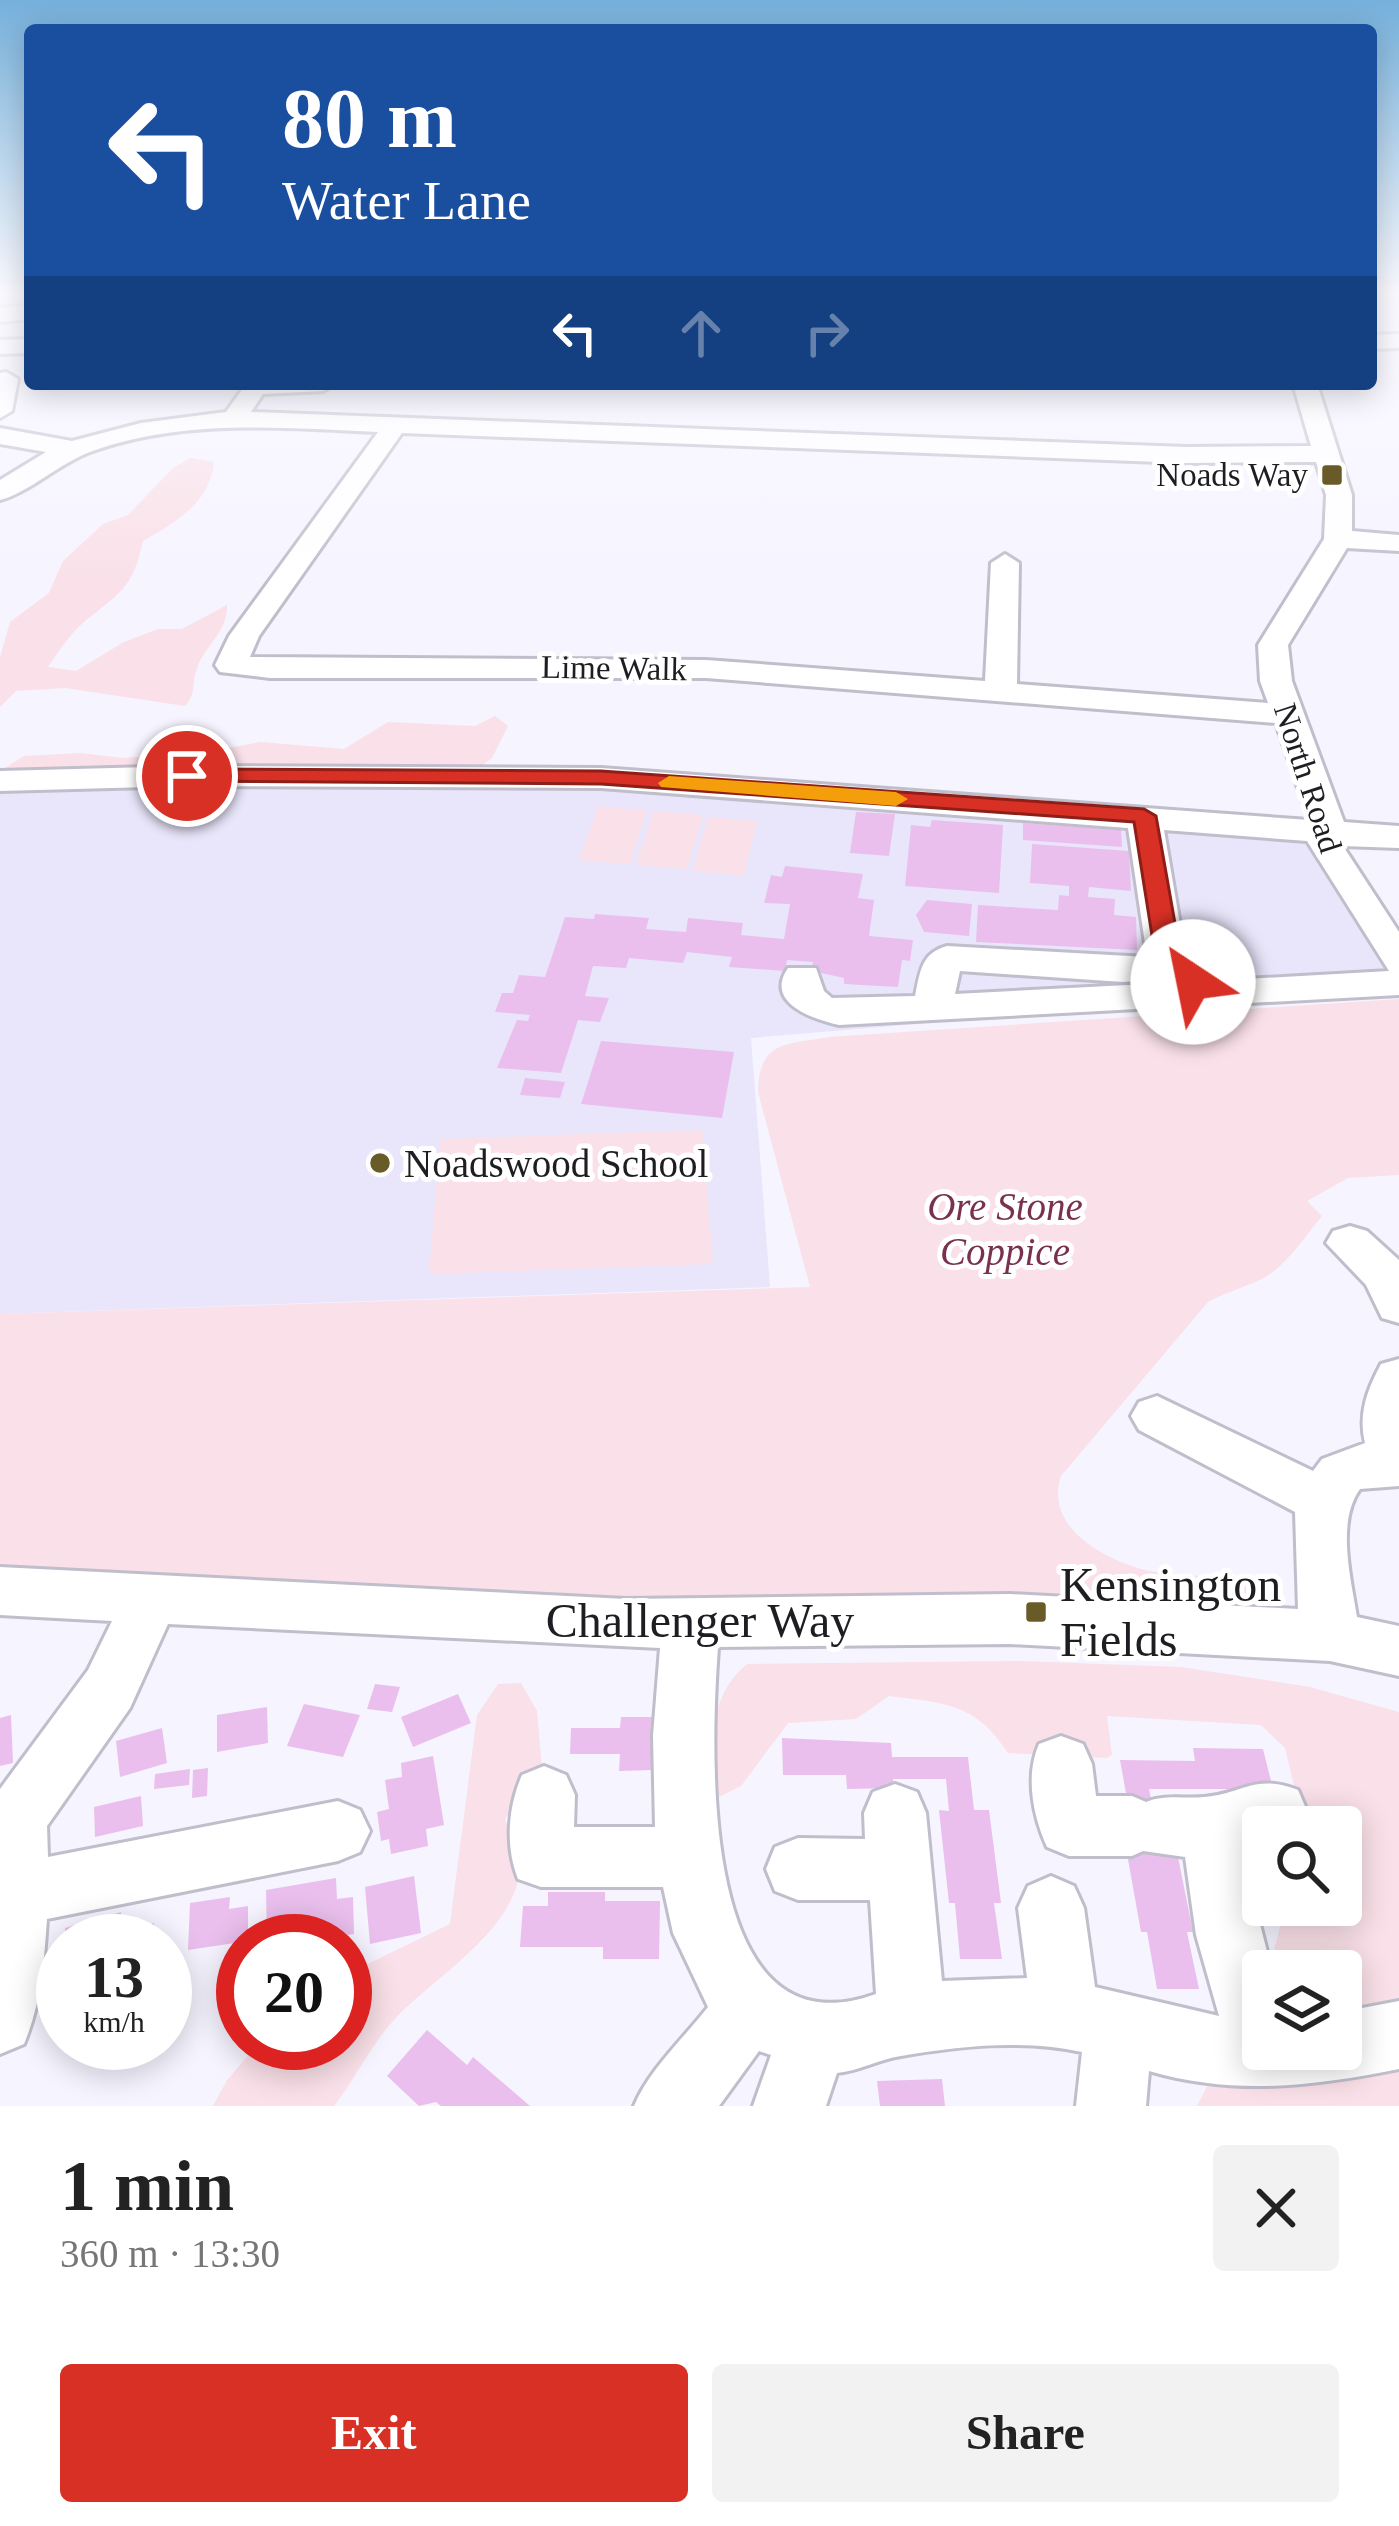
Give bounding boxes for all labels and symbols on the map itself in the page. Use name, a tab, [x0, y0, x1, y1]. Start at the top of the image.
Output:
place label: Noads Way	[1156, 457, 1308, 493]
marker: Noads Way	[1319, 462, 1345, 488]
street label: Lime Walk	[541, 649, 688, 687]
street label: North Road	[1267, 699, 1349, 858]
pin	[136, 725, 238, 827]
position arrow	[1130, 919, 1256, 1045]
place label: Noadswood School	[404, 1142, 709, 1185]
marker: Noadswood School	[367, 1150, 393, 1176]
park label: Ore Stone Coppice	[927, 1185, 1083, 1274]
place label: Kensington Fields	[1060, 1558, 1281, 1666]
street label: Challenger Way	[546, 1594, 854, 1647]
marker: Kensington Fields	[1023, 1599, 1049, 1625]
speed limit sign: 20	[216, 1914, 372, 2070]

